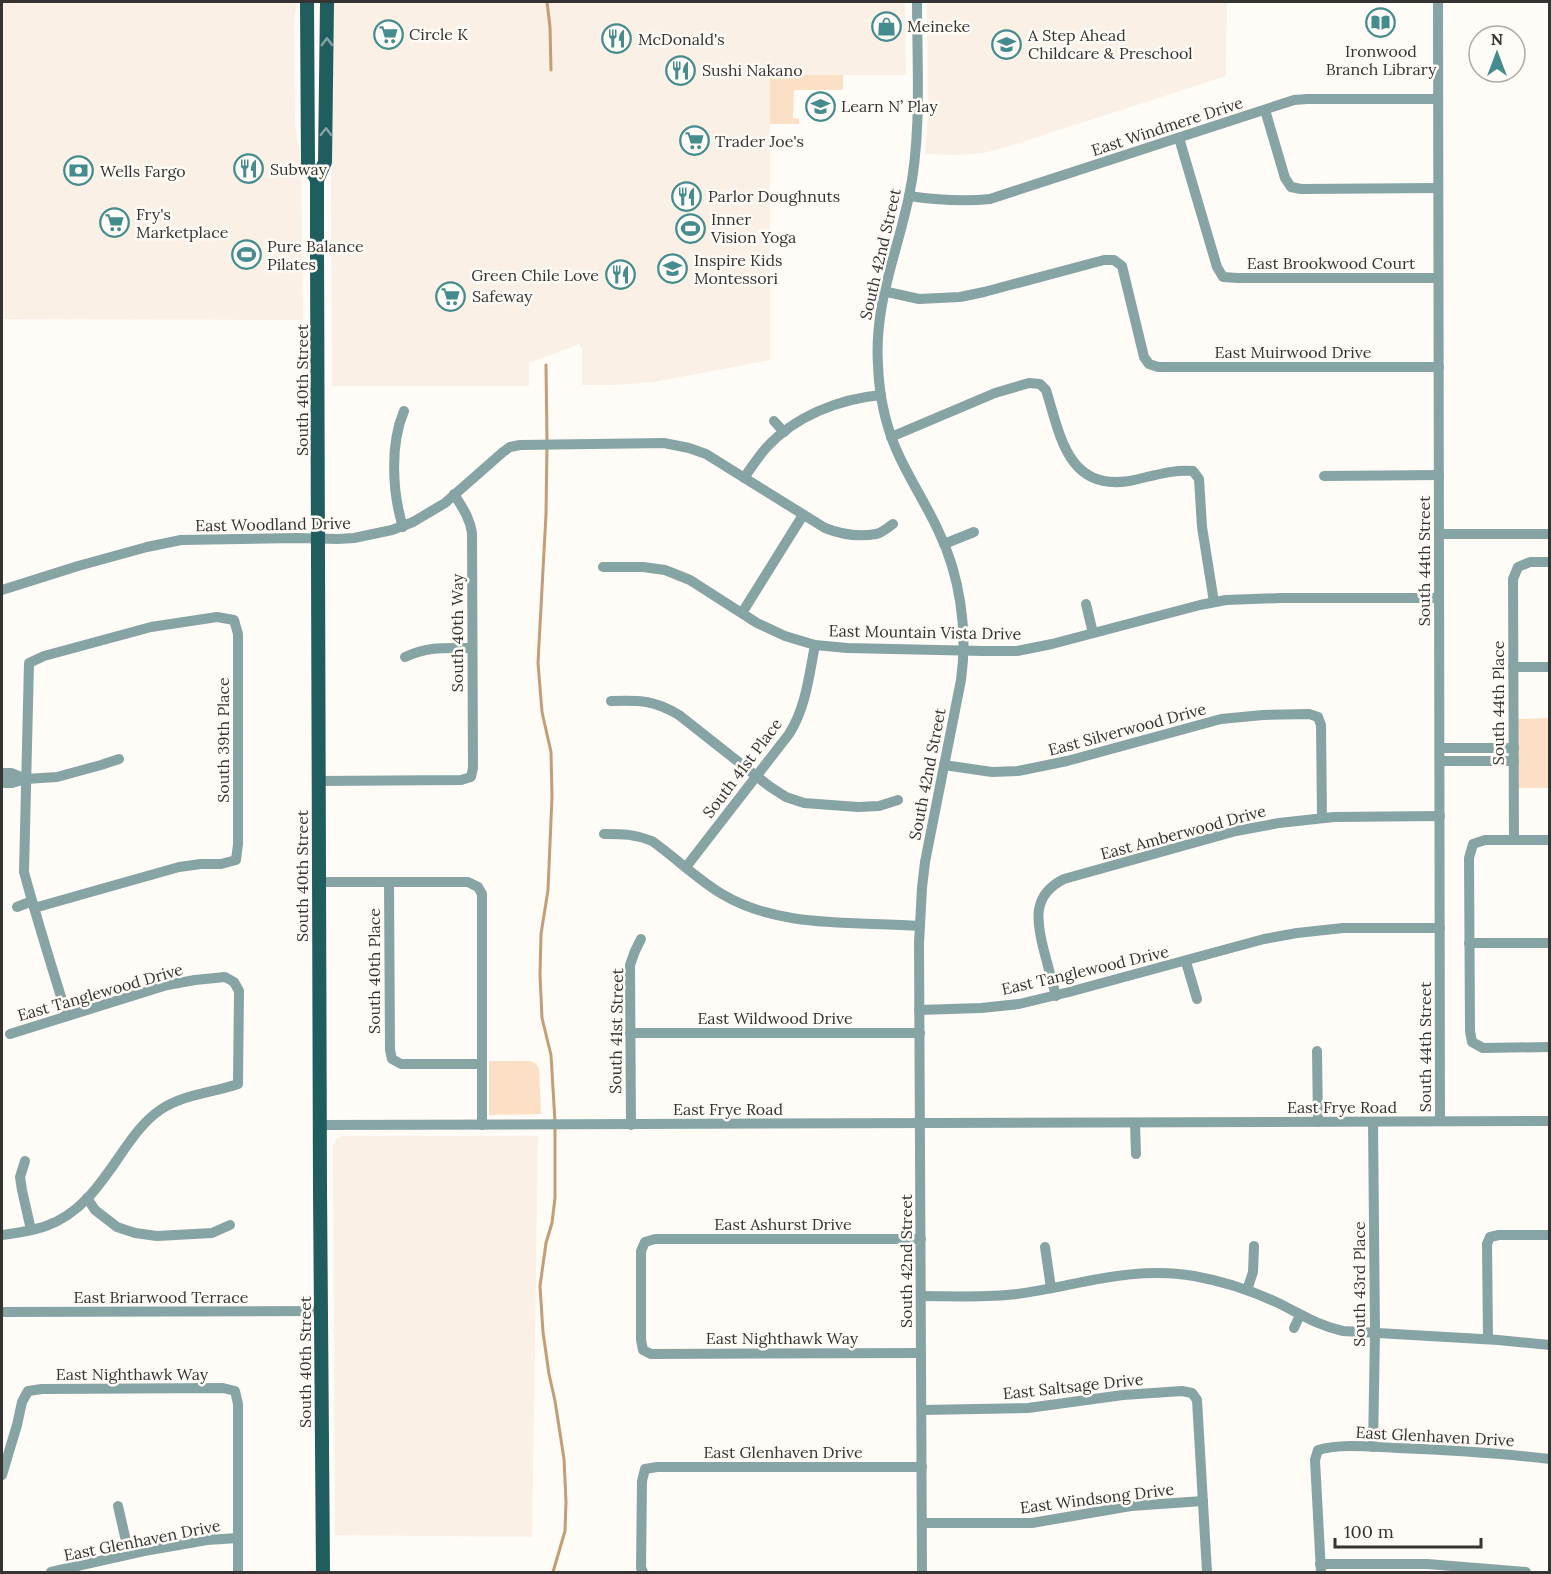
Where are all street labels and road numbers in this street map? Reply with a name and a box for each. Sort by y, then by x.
street label: East Windmere Drive [1089,92,1246,160]
street label: South 42nd Street [855,186,905,322]
street label: East Brookwood Court [1247,253,1416,273]
street label: South 40th Street [292,323,312,456]
street label: East Muirwood Drive [1215,342,1372,362]
street label: South 44th Street [1414,495,1434,626]
street label: East Woodland Drive [195,513,351,535]
street label: South 40th Way [447,573,467,692]
street label: East Mountain Vista Drive [828,620,1022,644]
street label: South 44th Place [1488,640,1508,765]
street label: South 39th Place [213,677,233,803]
street label: East Silverwood Drive [1046,698,1208,760]
street label: South 42nd Street [904,705,950,842]
street label: South 41st Place [698,714,786,822]
street label: East Amberwood Drive [1098,800,1268,864]
street label: South 40th Street [292,809,312,942]
street label: South 40th Place [364,908,384,1034]
street label: East Tanglewood Drive [999,941,1171,999]
street label: East Tanglewood Drive [15,959,185,1025]
street label: South 41st Street [605,967,627,1094]
street label: South 44th Street [1415,981,1435,1112]
street label: East Wildwood Drive [697,1008,853,1028]
street label: East Frye Road [1287,1097,1397,1117]
street label: East Frye Road [673,1099,783,1119]
street label: South 42nd Street [896,1193,916,1328]
street label: East Ashurst Drive [714,1214,852,1234]
street label: South 43rd Place [1349,1221,1369,1347]
street label: East Briarwood Terrace [74,1287,249,1307]
street label: South 40th Street [295,1295,315,1428]
street label: East Nighthawk Way [706,1328,859,1348]
street label: East Nighthawk Way [56,1364,209,1384]
street label: East Saltsage Drive [1002,1369,1145,1403]
street label: East Glenhaven Drive [1355,1422,1515,1450]
street label: East Glenhaven Drive [703,1442,863,1462]
street label: East Windsong Drive [1019,1479,1175,1517]
street label: East Glenhaven Drive [62,1515,222,1565]

